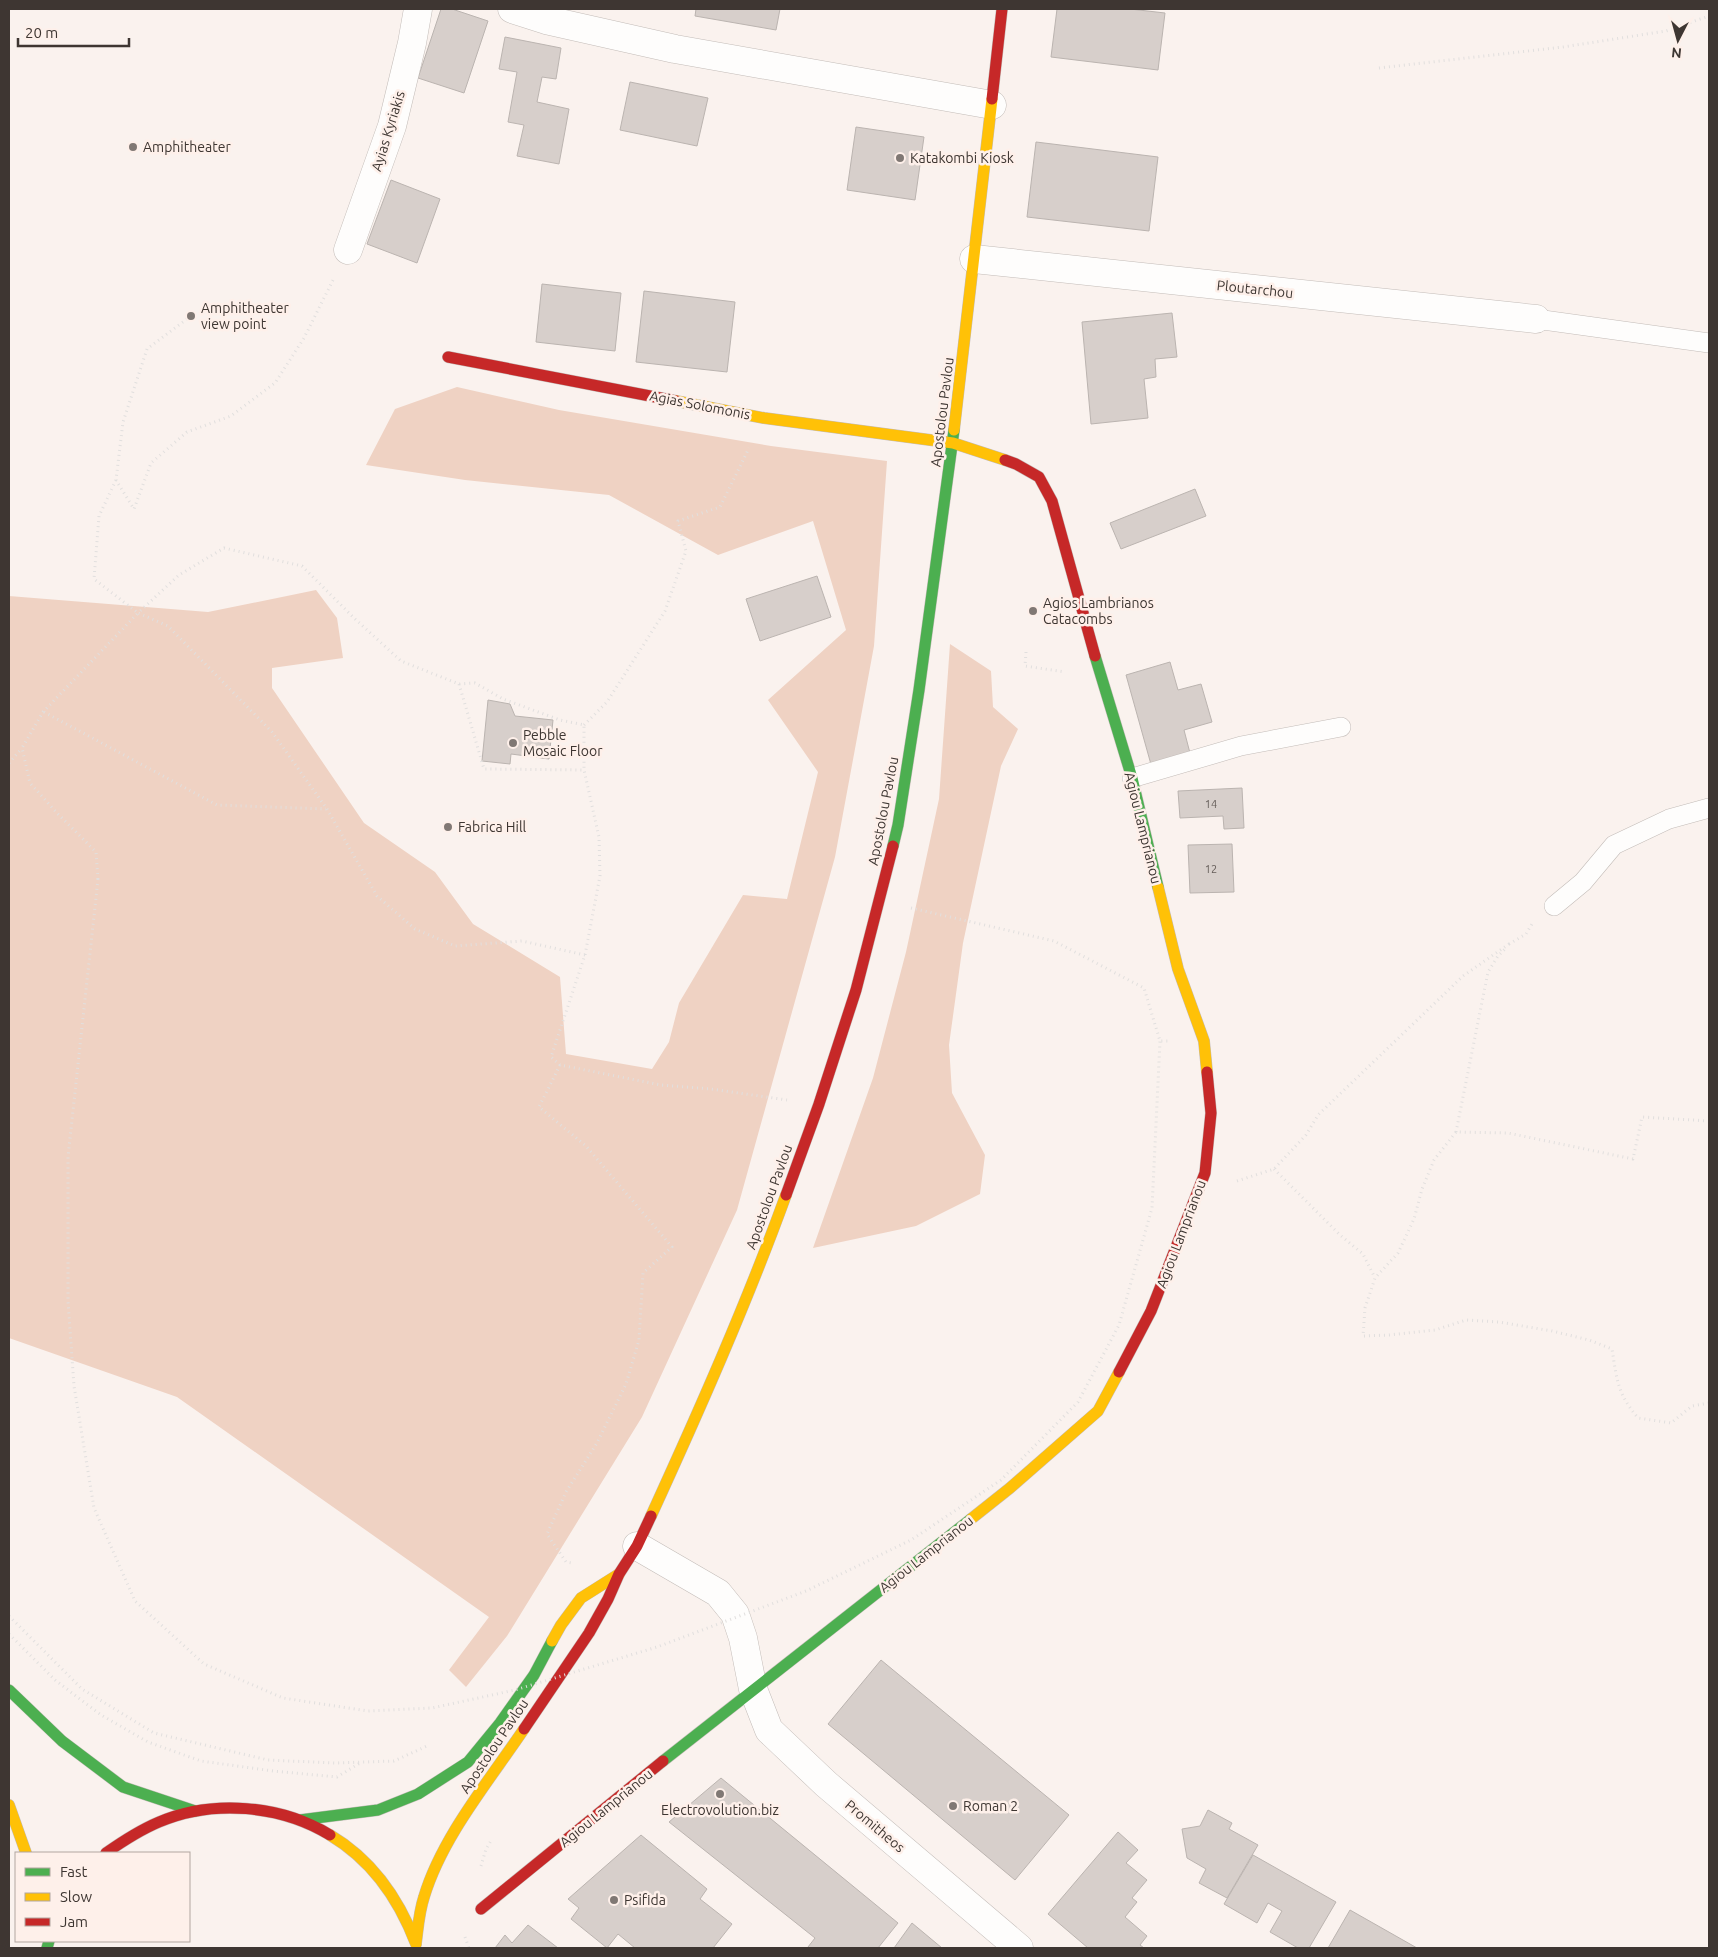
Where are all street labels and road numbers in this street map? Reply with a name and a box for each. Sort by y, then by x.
street label: Ayias Kyriakis [368,89,408,173]
street label: Ploutarchou [1216,277,1294,301]
street label: Apostolou Pavlou [927,356,957,468]
street label: Agias Solomonis [648,387,752,423]
street label: Apostolou Pavlou [865,755,901,867]
street label: Agiou Lamprianou [1121,770,1165,886]
street label: Apostolou Pavlou [743,1142,795,1252]
street label: Agiou Lamprianou [1153,1178,1209,1290]
street label: Agiou Lamprianou [876,1512,976,1596]
street label: Apostolou Pavlou [457,1696,531,1796]
street label: Agiou Lamprianou [556,1766,656,1850]
street label: Promitheos [842,1796,908,1856]

